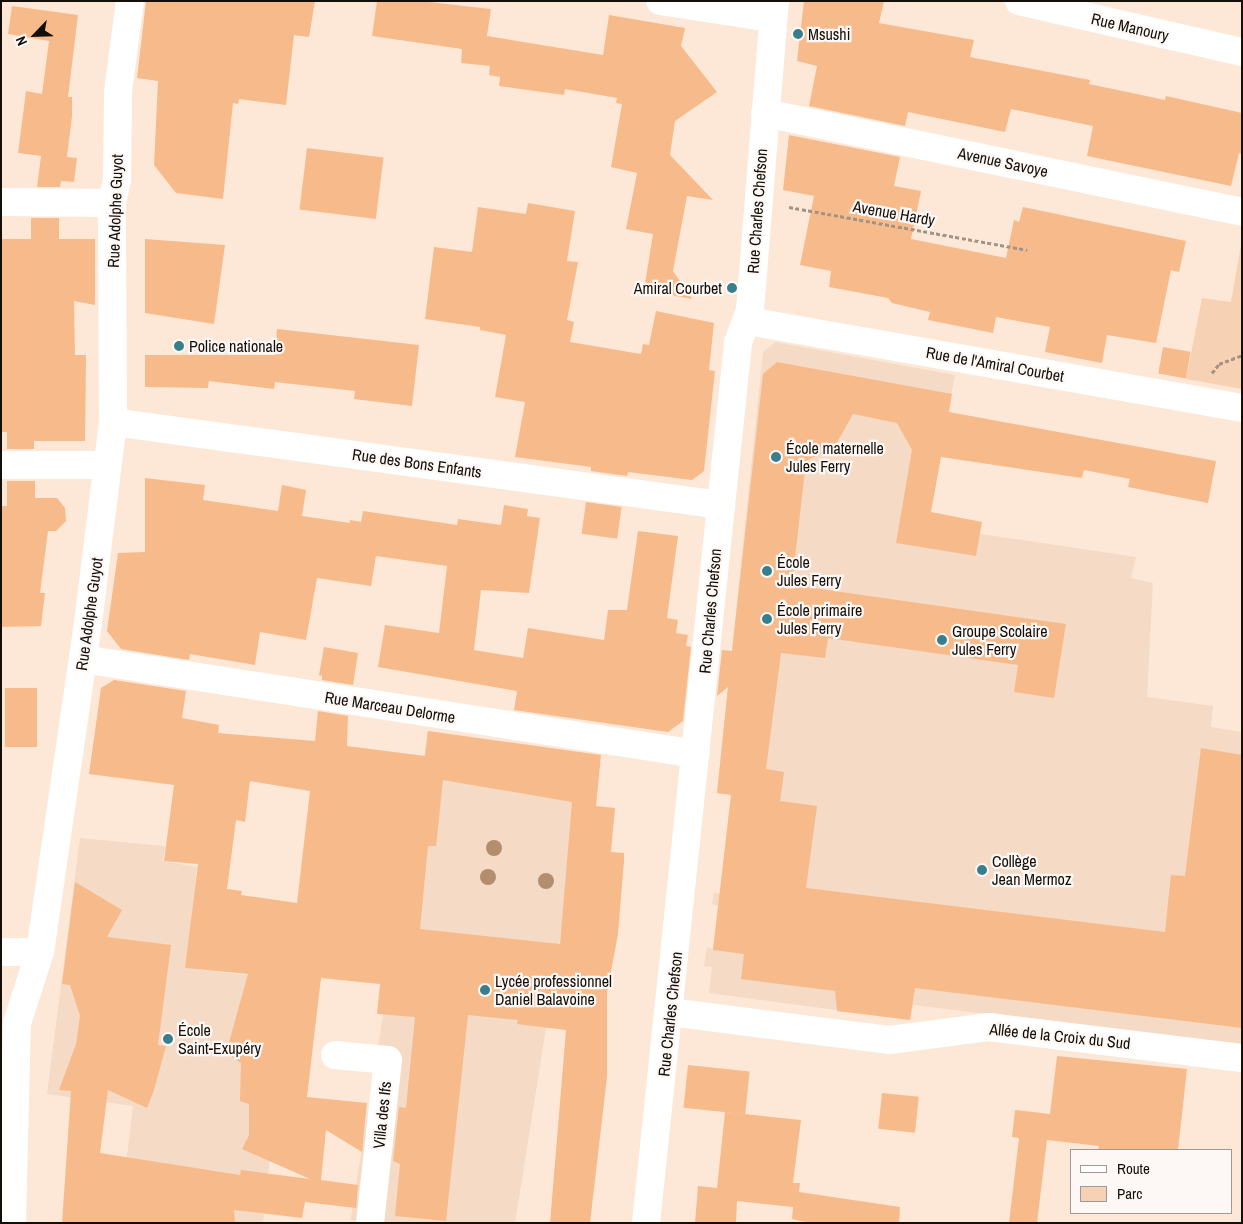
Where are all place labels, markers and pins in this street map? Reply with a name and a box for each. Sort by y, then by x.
place label: Msushi [808,24,850,44]
marker: Msushi [792,28,804,40]
place label: Amiral Courbet [634,278,722,298]
marker: Amiral Courbet [726,282,738,294]
place label: Police nationale [189,336,283,356]
marker: Police nationale [173,340,185,352]
place label: École maternelle Jules Ferry [786,438,884,476]
marker: École maternelle Jules Ferry [770,451,782,463]
place label: École Jules Ferry [777,552,841,590]
marker: École Jules Ferry [761,565,773,577]
place label: École primaire Jules Ferry [777,600,862,638]
marker: École primaire Jules Ferry [761,613,773,625]
place label: Groupe Scolaire Jules Ferry [952,621,1048,659]
marker: Groupe Scolaire Jules Ferry [936,634,948,646]
place label: Collège Jean Mermoz [992,851,1071,889]
marker: Collège Jean Mermoz [976,864,988,876]
place label: Lycée professionnel Daniel Balavoine [495,971,612,1009]
marker: Lycée professionnel Daniel Balavoine [479,984,491,996]
place label: École Saint-Exupéry [178,1020,261,1058]
marker: École Saint-Exupéry [162,1033,174,1045]

